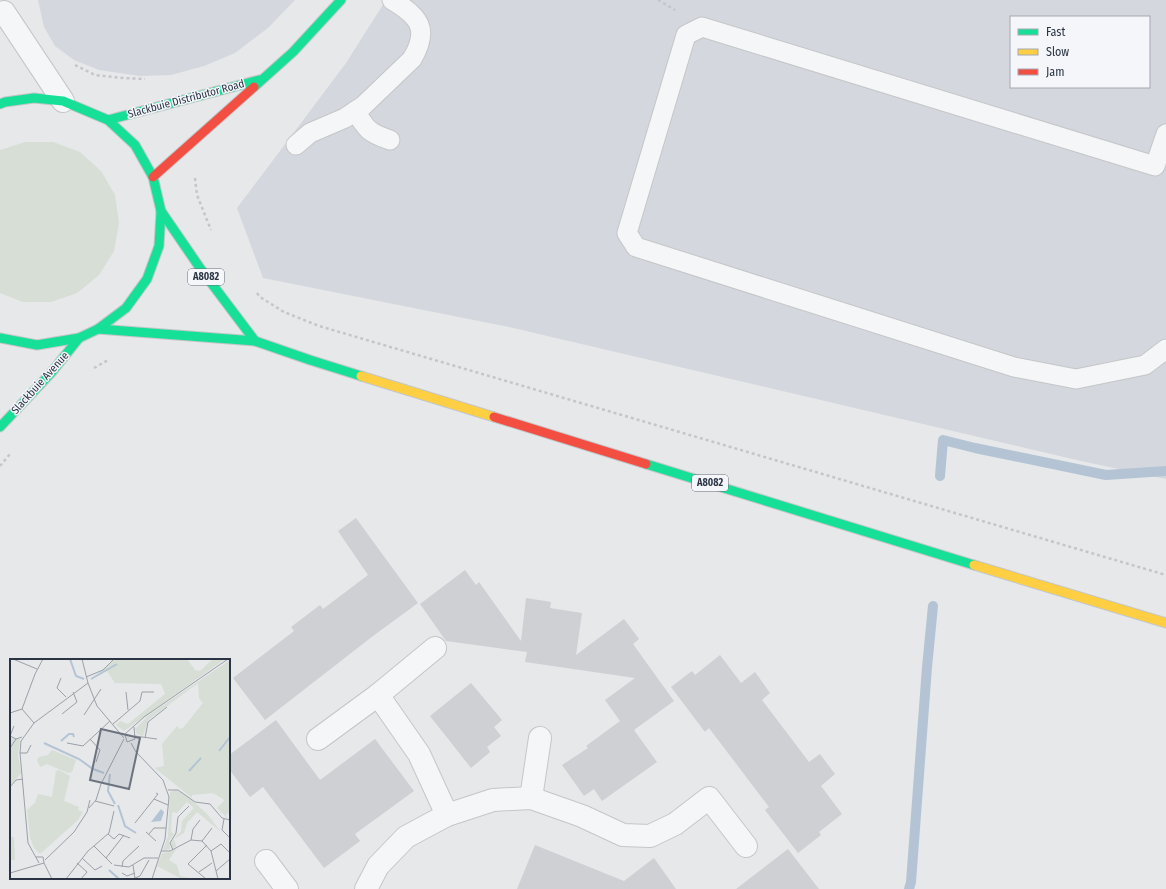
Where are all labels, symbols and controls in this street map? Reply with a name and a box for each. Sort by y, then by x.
legend [1010,16,1150,88]
text: Fast [1046,25,1065,39]
text: Slow [1046,45,1069,59]
text: Jam [1046,65,1064,79]
street label: Slackbuie Distributor Road [126,77,246,121]
road number: A8082 [188,269,224,285]
street label: Slackbuie Avenue [9,349,71,417]
road number: A8082 [692,475,728,491]
inset map [10,659,230,879]

